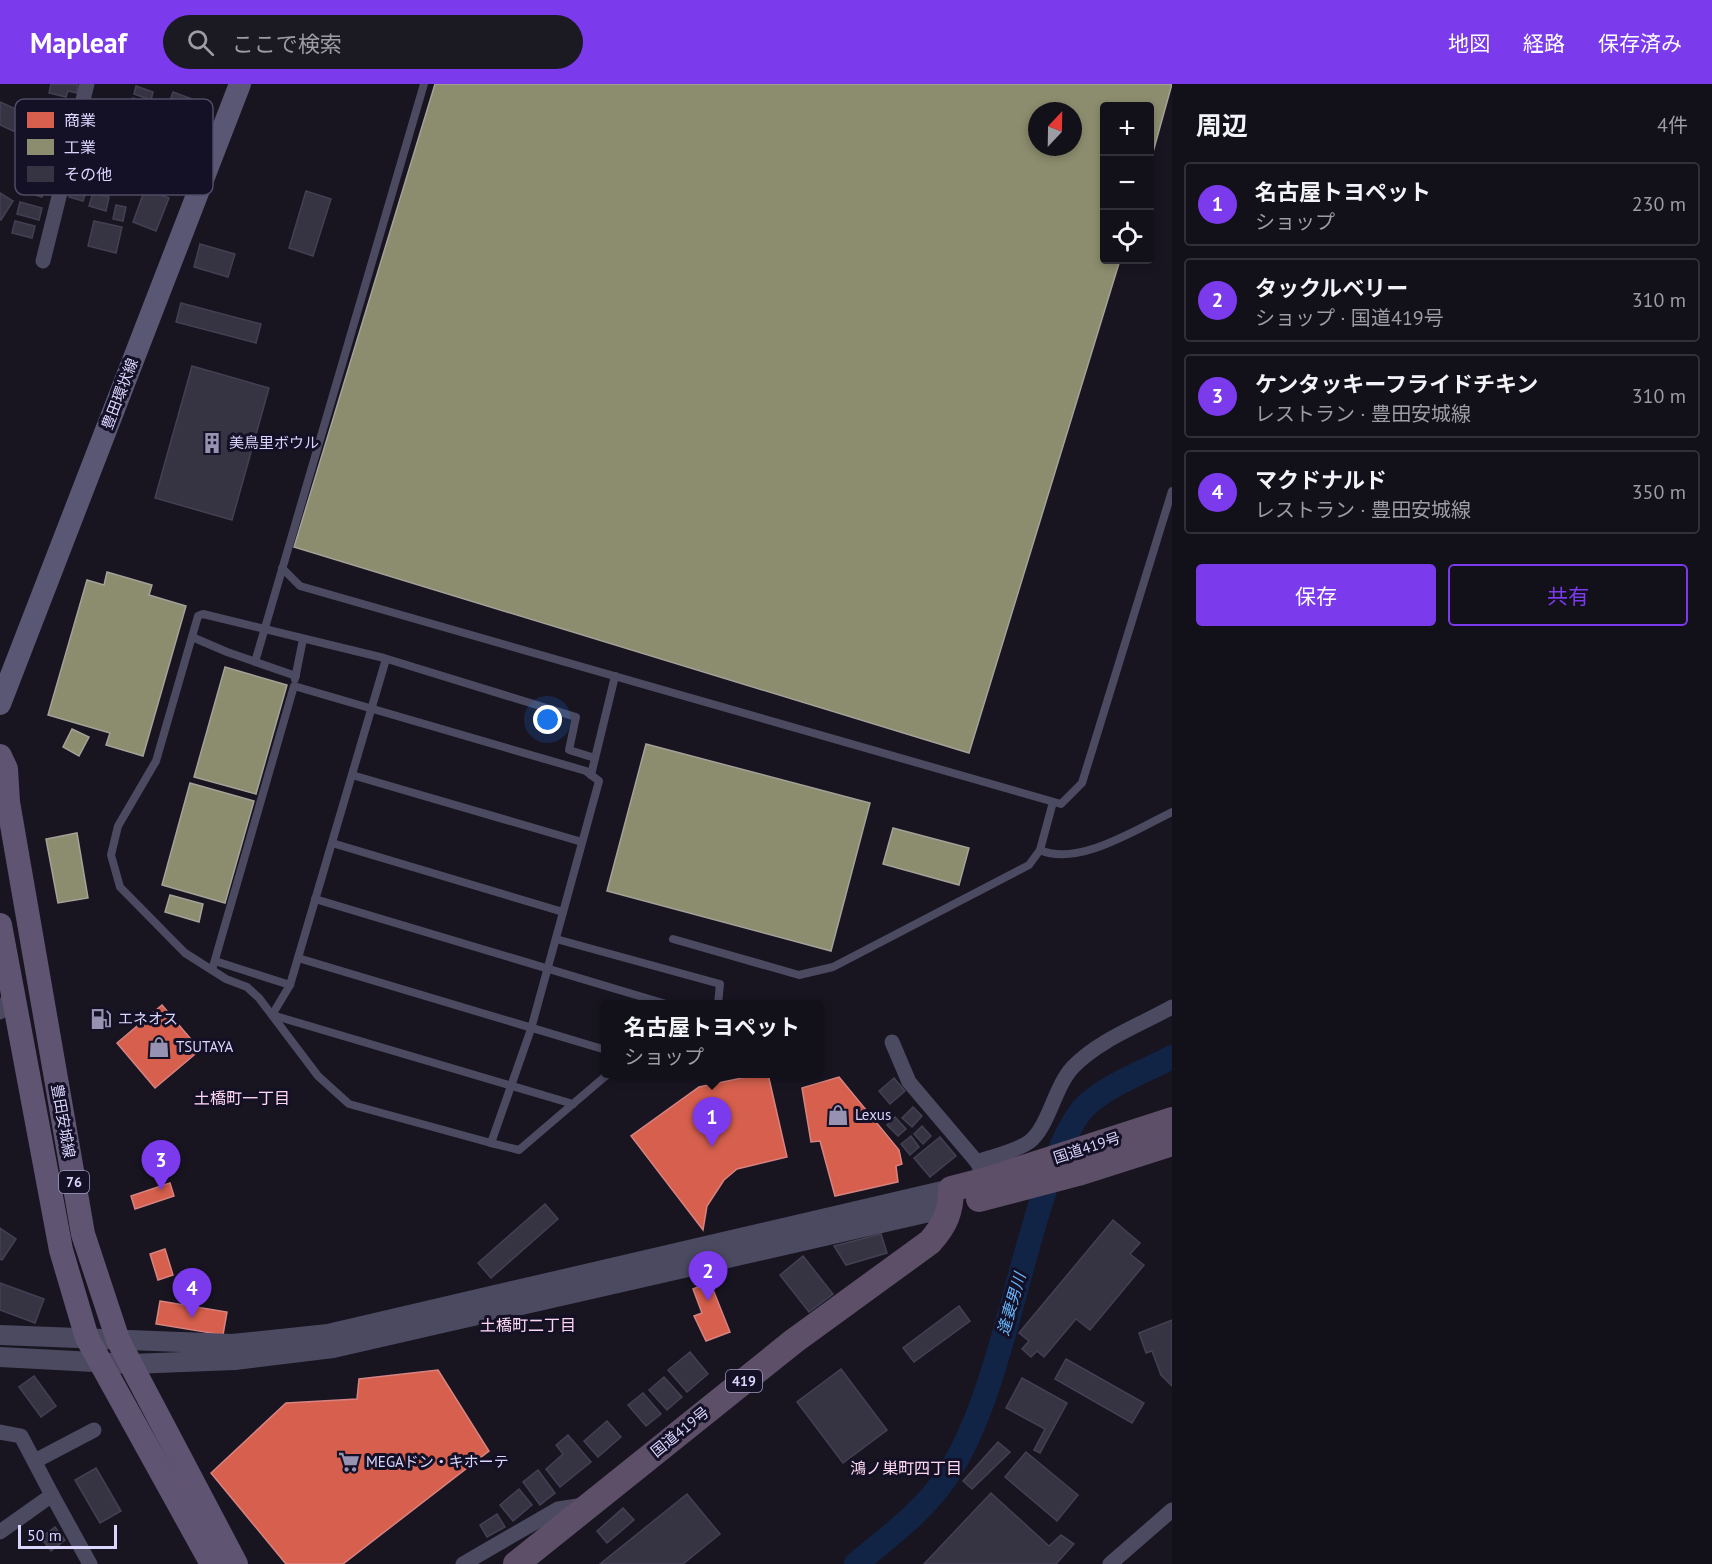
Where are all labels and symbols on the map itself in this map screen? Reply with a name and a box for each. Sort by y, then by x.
legend [15,99,213,195]
north arrow [1028,102,1082,156]
text: 商業 [64,110,96,130]
text: 工業 [64,137,96,157]
text: その他 [64,164,112,184]
street label: 豊田環状線 [97,355,142,432]
building icon: 美鳥里ボウル [200,431,224,455]
place label: 美鳥里ボウル [229,433,319,452]
your location [533,705,562,734]
fuel station icon: エネオス [89,1007,113,1031]
place label: エネオス [118,1009,178,1028]
shop icon: TSUTAYA [147,1035,171,1059]
place label: TSUTAYA [176,1037,233,1056]
street label: 豊田安城線 [48,1082,79,1160]
district label: 土橋町一丁目 [194,1088,290,1108]
pin: 1 [692,1098,732,1147]
shop icon: Lexus [826,1103,850,1127]
place label: Lexus [855,1105,891,1124]
street label: 国道419号 [1051,1128,1123,1167]
pin: 3 [142,1140,180,1190]
road number: 76 [59,1171,89,1193]
pin: 2 [688,1252,728,1301]
pin: 4 [172,1268,212,1318]
water label: 逢妻男川 [993,1269,1030,1338]
district label: 土橋町二丁目 [480,1315,576,1335]
road number: 419 [726,1370,762,1392]
street label: 国道419号 [647,1402,713,1461]
supermarket icon: MEGAドン・キホーテ [337,1450,361,1474]
place label: MEGAドン・キホーテ [366,1452,509,1471]
district label: 鴻ノ巣町四丁目 [850,1458,962,1478]
scale bar [18,1522,117,1550]

